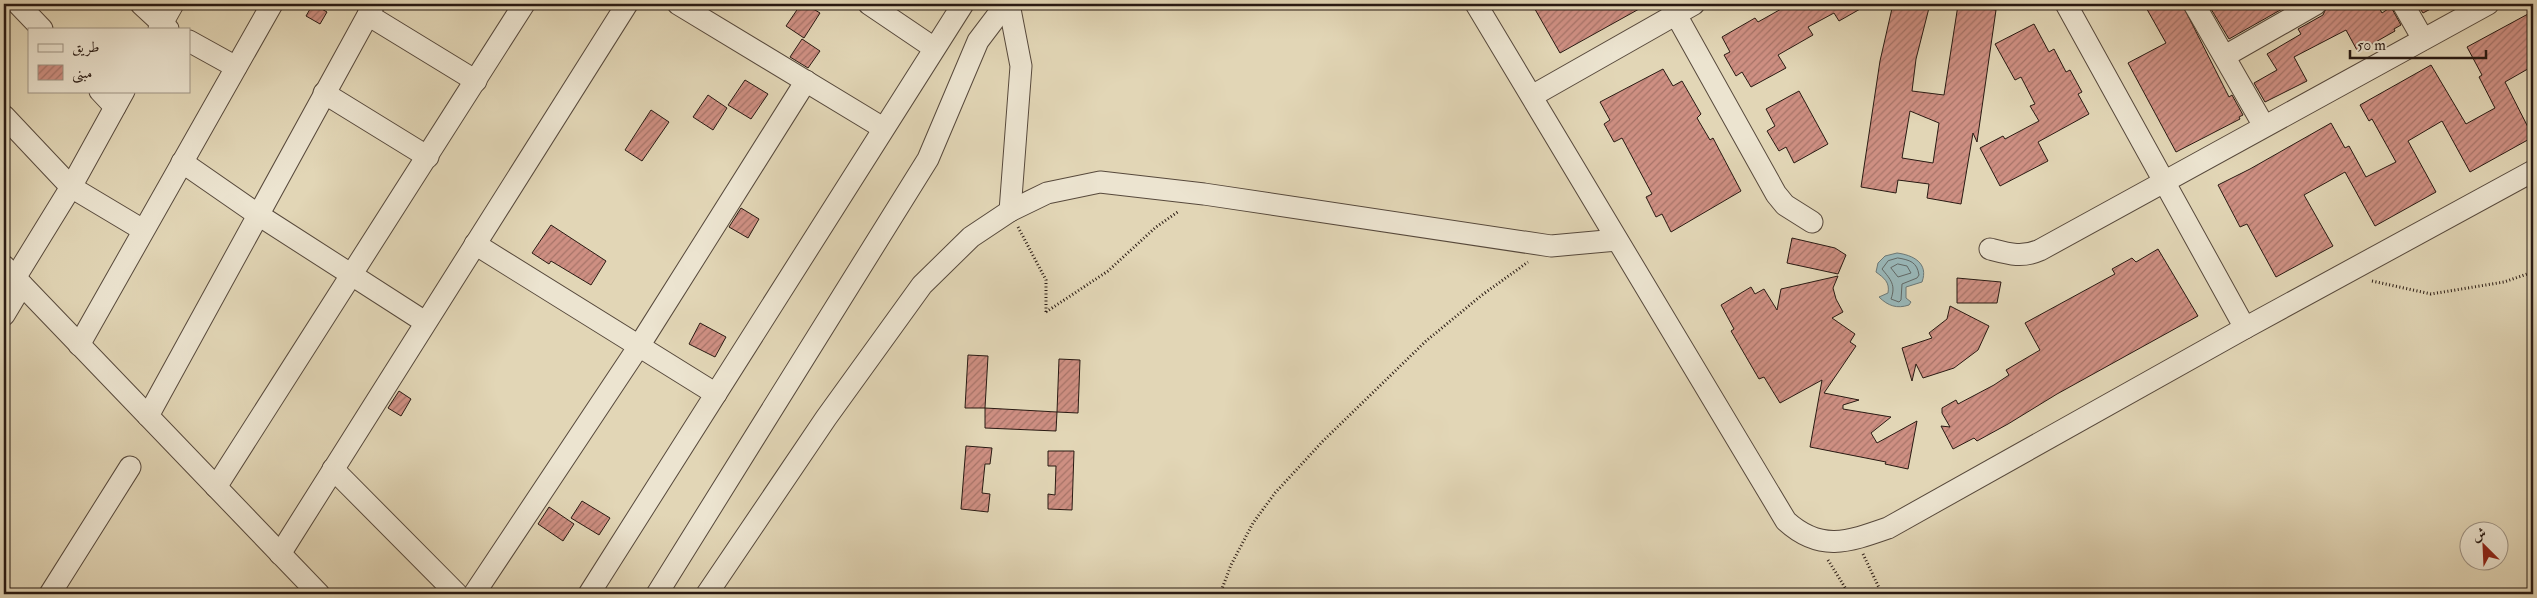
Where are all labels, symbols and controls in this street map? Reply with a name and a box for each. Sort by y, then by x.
legend [28,28,190,92]
scale bar [2350,28,2486,60]
text: 50 m [2357,36,2386,55]
text: طريق [72,38,99,57]
text: مبنى [72,64,92,84]
north arrow [2460,520,2510,570]
text: ش [2469,524,2489,545]

